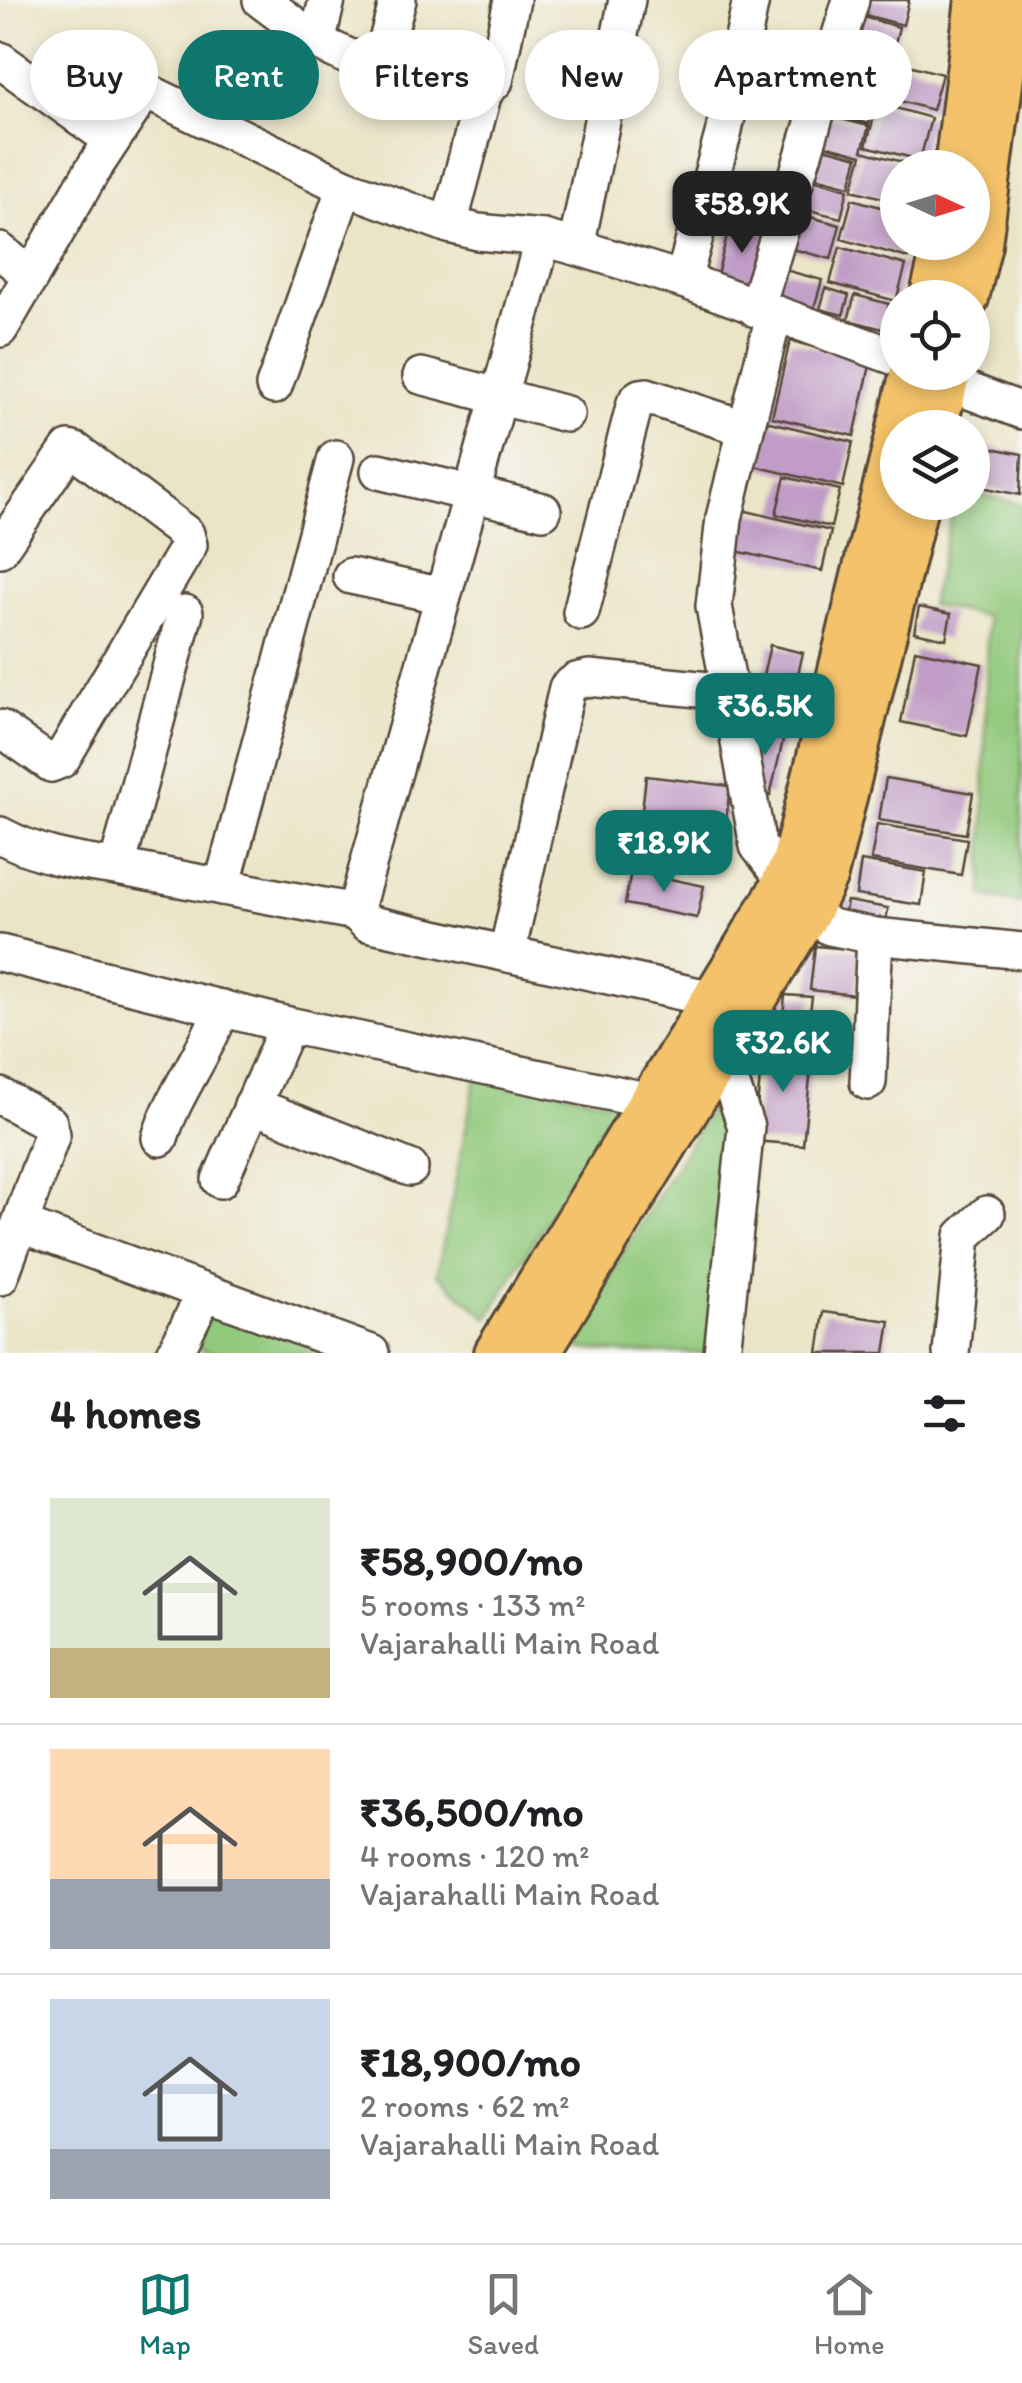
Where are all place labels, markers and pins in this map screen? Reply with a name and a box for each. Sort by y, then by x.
pin: ₹58.9K [661,171,823,256]
pin: ₹36.5K [684,673,846,758]
pin: ₹18.9K [583,810,745,895]
pin: ₹32.6K [702,1010,864,1095]

